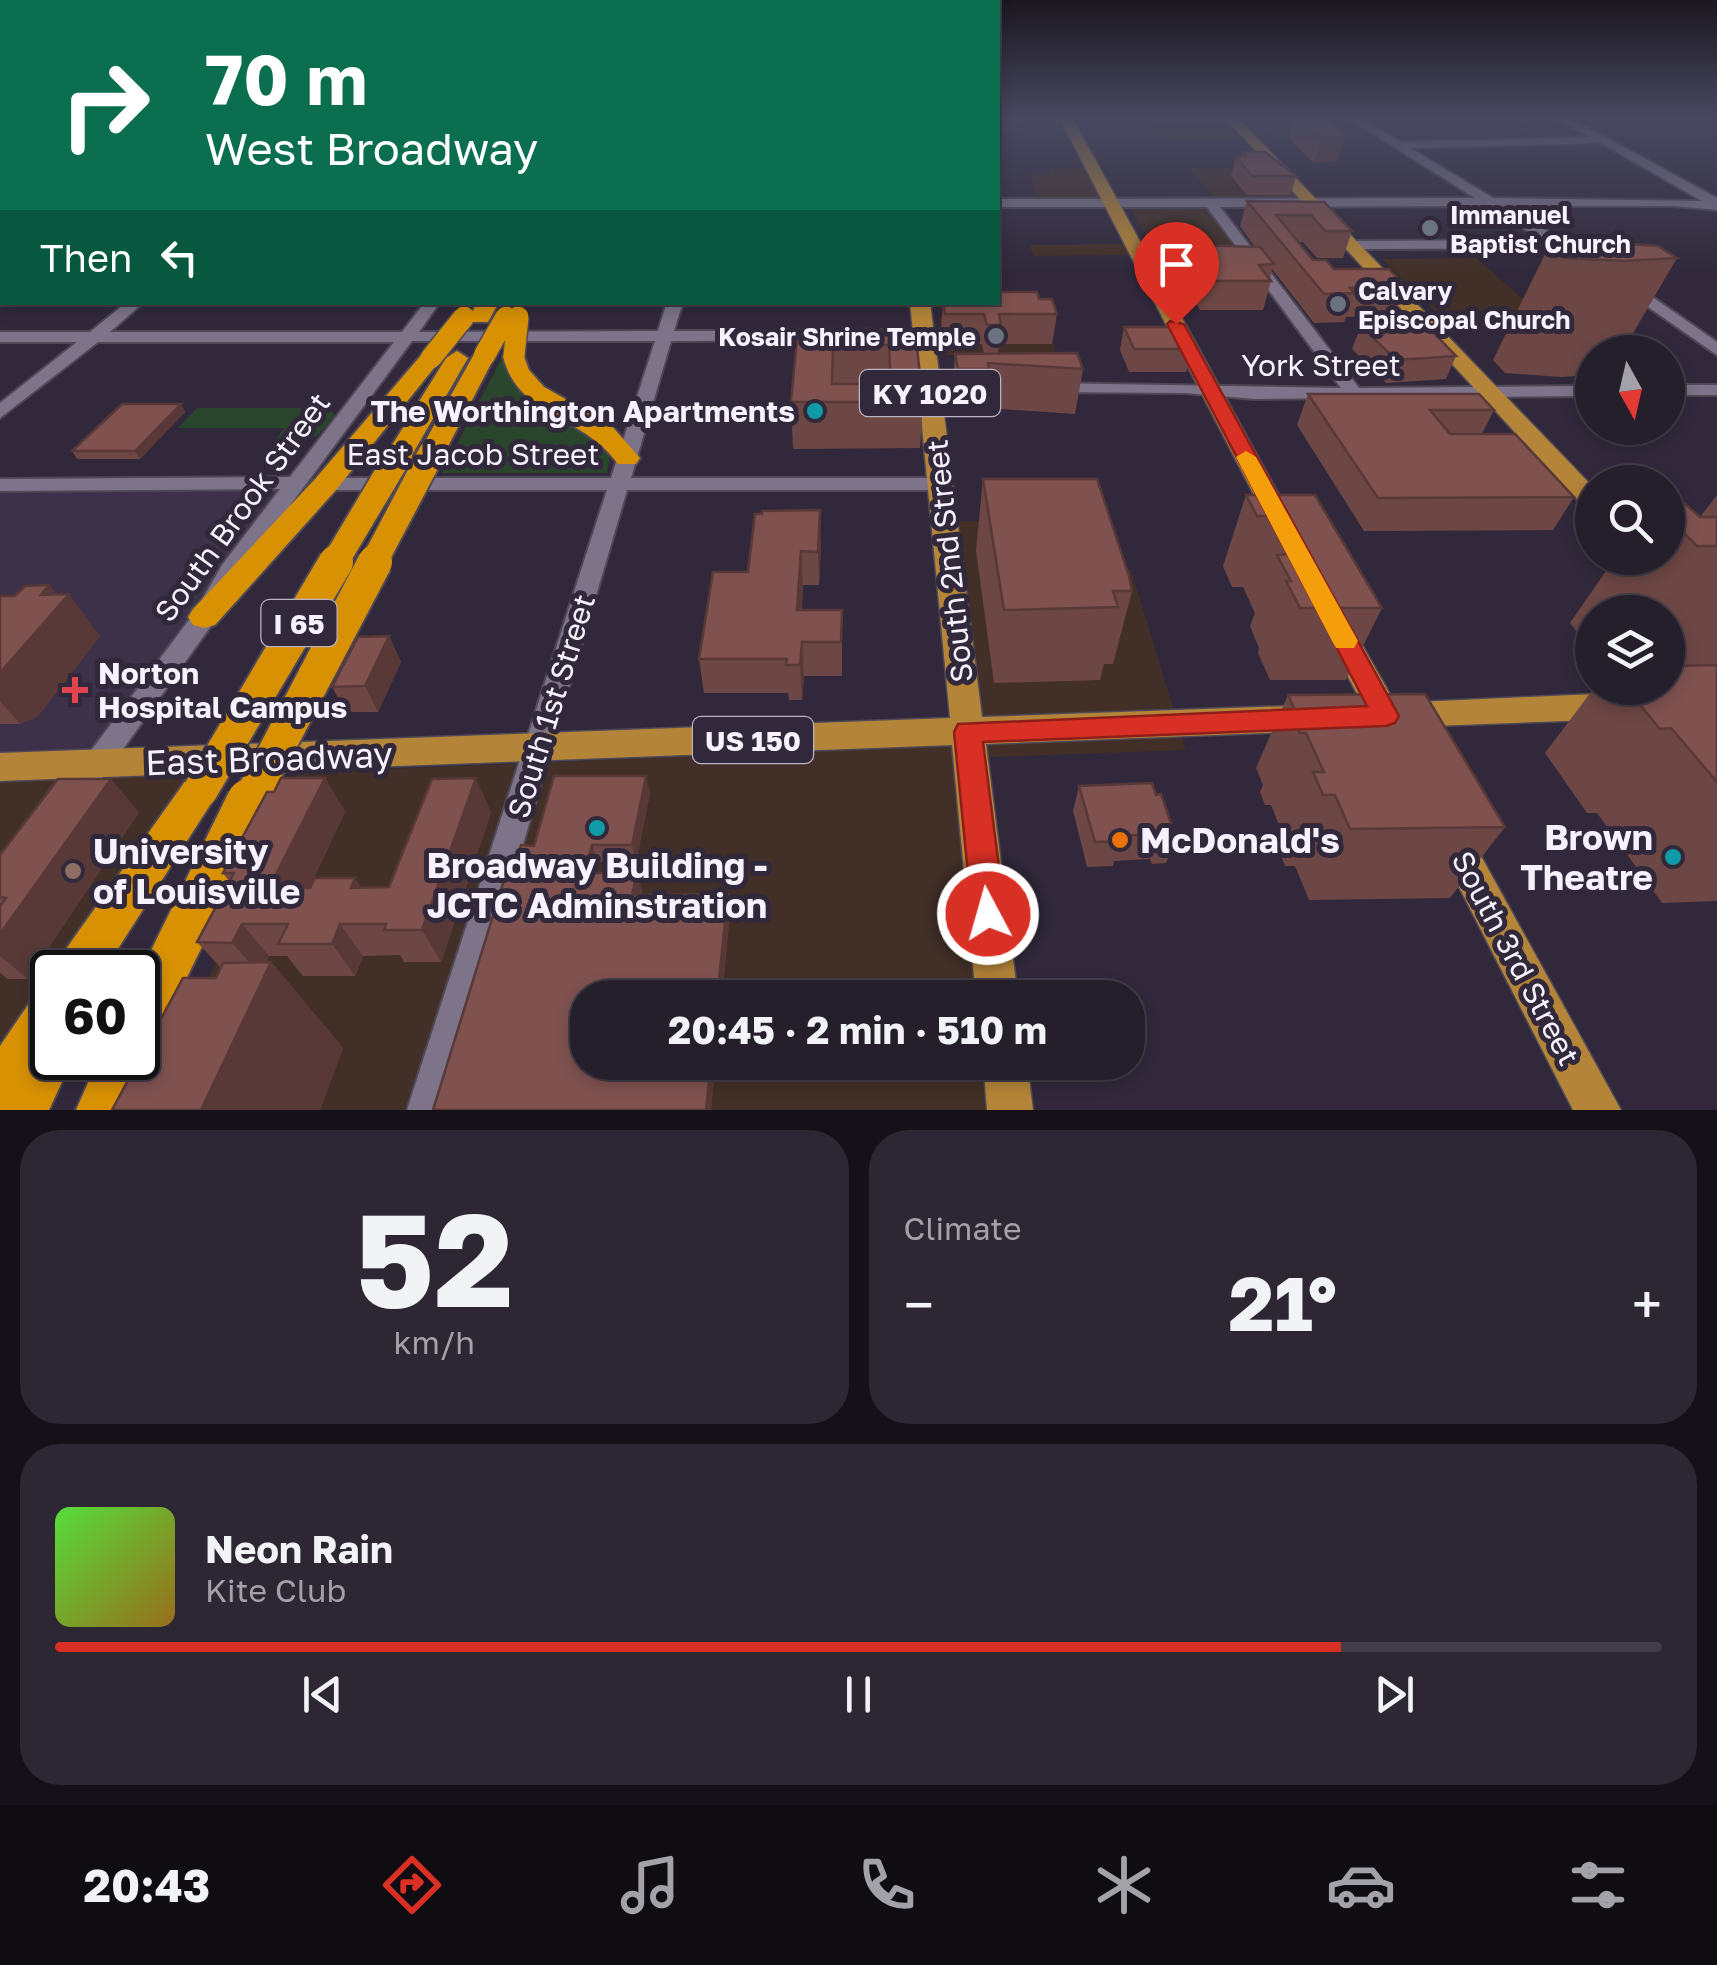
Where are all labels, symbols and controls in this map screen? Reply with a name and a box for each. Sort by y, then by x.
text: 70 m [205,36,367,120]
icon: right [40,40,170,170]
text: West Broadway [205,121,538,175]
place label: Immanuel Baptist Church [1450,199,1631,259]
marker: Immanuel Baptist Church [1419,217,1441,239]
pin [1134,222,1219,325]
icon: left [152,230,207,285]
text: Then [40,235,132,280]
icon: arrive [1149,237,1204,292]
place label: Calvary Episcopal Church [1358,275,1570,335]
marker: Calvary Episcopal Church [1327,293,1349,315]
place label: Kosair Shrine Temple [718,321,976,352]
marker: Kosair Shrine Temple [985,325,1007,347]
north arrow [1575,335,1685,445]
map controls [1575,335,1685,705]
street label: York Street [1241,347,1401,383]
road number: KY 1020 [860,370,1000,416]
street label: South Brook Street [147,386,337,628]
place label: The Worthington Apartments [370,393,795,429]
marker: The Worthington Apartments [804,400,826,422]
street label: East Jacob Street [346,436,600,472]
street label: South 2nd Street [918,438,980,684]
button: search [1575,465,1685,575]
street label: South 1st Street [500,590,602,822]
button: layers [1575,595,1685,705]
road number: I 65 [262,600,336,646]
place label: Norton Hospital Campus [98,655,347,725]
marker: Norton Hospital Campus [62,677,88,703]
road number: US 150 [693,717,813,763]
street label: East Broadway [145,733,393,783]
place label: Brown Theatre [1520,816,1653,898]
marker: Broadway Building - JCTC Adminstration [586,817,608,839]
place label: McDonald's [1140,819,1340,861]
marker: McDonald's [1109,829,1131,851]
place label: University of Louisville [93,830,301,912]
place label: Broadway Building - JCTC Adminstration [427,844,767,926]
street label: South 3rd Street [1444,845,1588,1071]
marker: Brown Theatre [1662,846,1684,868]
marker: University of Louisville [62,860,84,882]
position arrow [936,862,1040,966]
speed limit sign: 60 [30,950,160,1080]
text: 20:45 · 2 min · 510 m [668,1007,1047,1052]
text: 52 [355,1180,514,1336]
text: Climate [904,1209,1022,1247]
text: 21° [1228,1257,1337,1348]
text: − [904,1271,934,1337]
text: + [1632,1271,1662,1337]
text: km/h [394,1323,475,1361]
text: Neon Rain [205,1526,393,1571]
text: Kite Club [205,1571,346,1609]
icon: previous [295,1667,350,1722]
icon: pause [831,1667,886,1722]
icon: next [1367,1667,1422,1722]
icon: directions [377,1850,447,1920]
icon: music [615,1850,685,1920]
icon: phone [852,1850,922,1920]
icon: climate [1089,1850,1159,1920]
icon: car [1326,1850,1396,1920]
icon: filters [1563,1850,1633,1920]
text: 20:43 [84,1858,210,1912]

